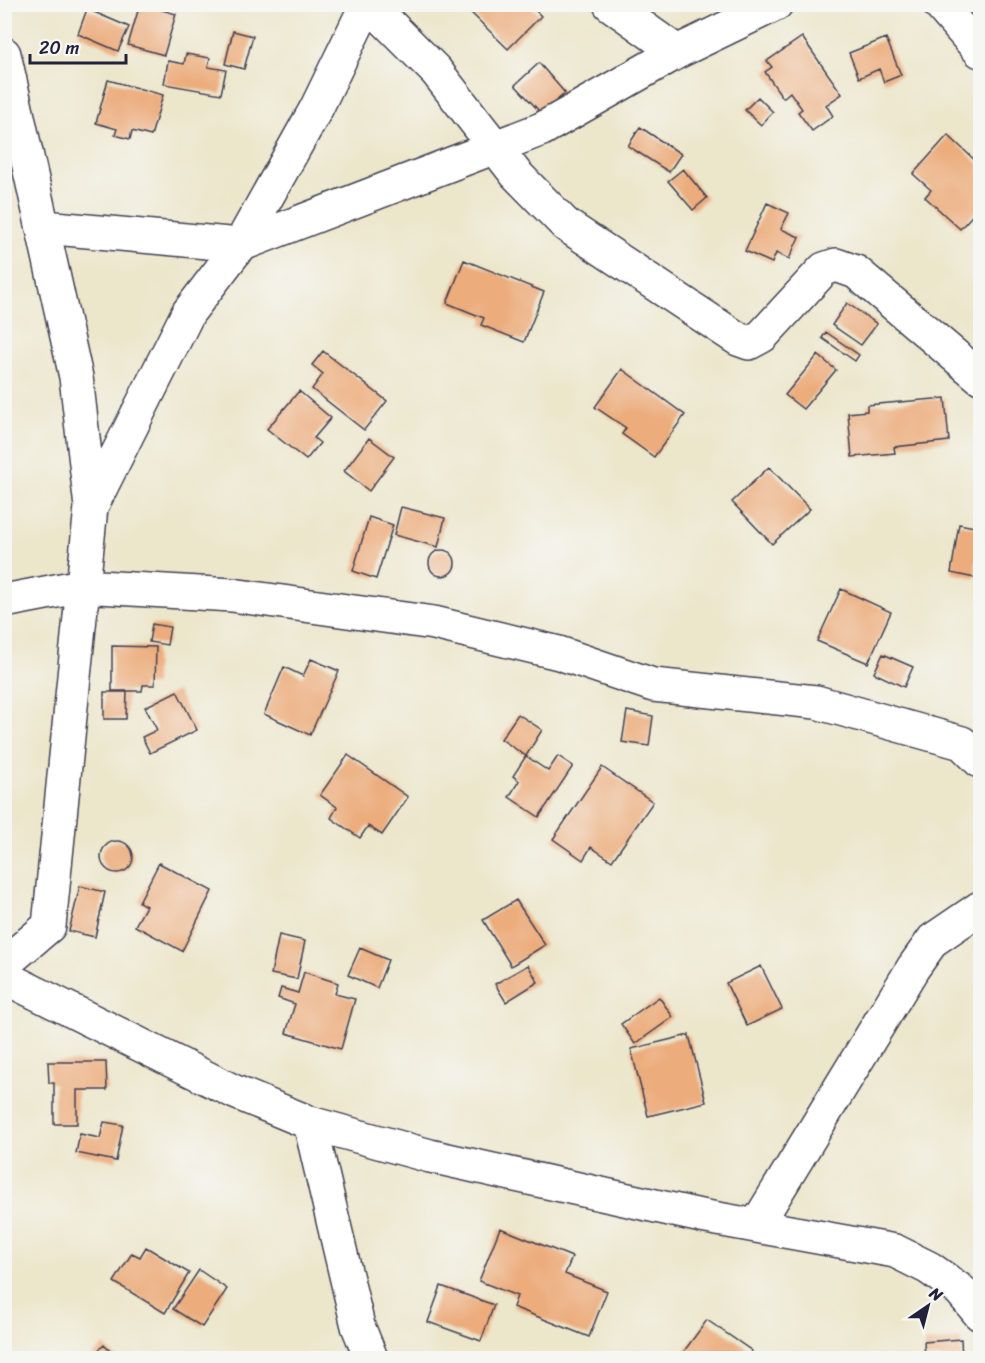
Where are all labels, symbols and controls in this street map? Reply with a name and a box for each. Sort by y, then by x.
scale bar [30,27,126,65]
text: 20 m [39,32,79,64]
north arrow [898,1276,958,1336]
text: N [923,1278,950,1310]

